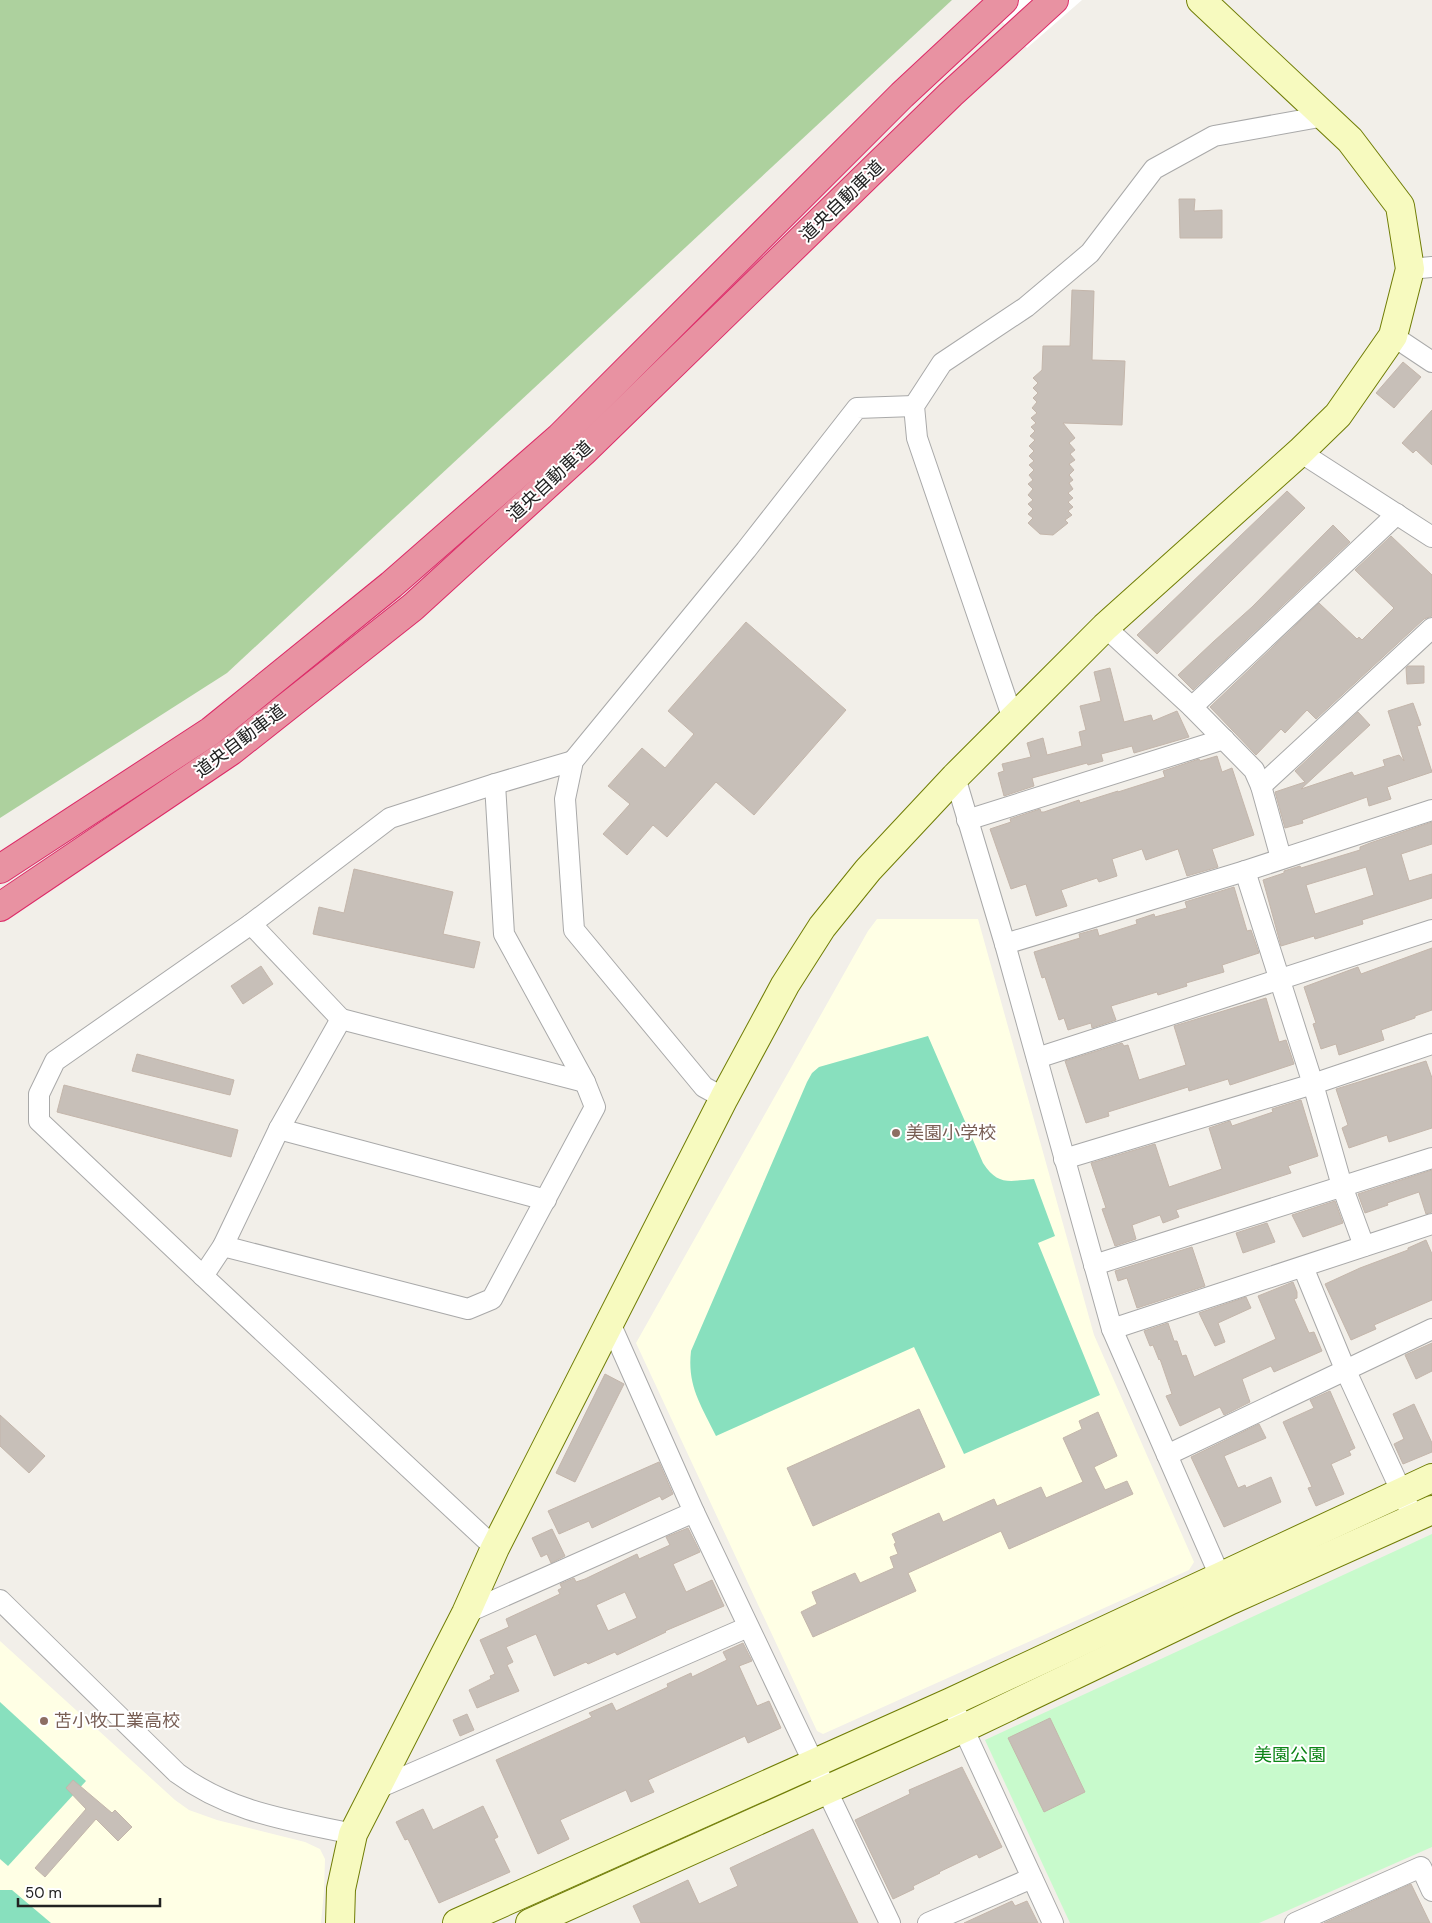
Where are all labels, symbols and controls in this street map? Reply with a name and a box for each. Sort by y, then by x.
street label: 道央自動車道 [795,155,889,247]
street label: 道央自動車道 [502,435,598,527]
street label: 道央自動車道 [190,699,290,783]
place label: 美園小学校 [906,1121,996,1145]
marker: 美園小学校 [890,1127,902,1139]
place label: 苫小牧工業高校 [54,1709,180,1733]
marker: 苫小牧工業高校 [38,1715,50,1727]
park label: 美園公園 [1254,1743,1326,1767]
scale bar [18,1876,160,1908]
text: 50 m [25,1883,62,1903]

